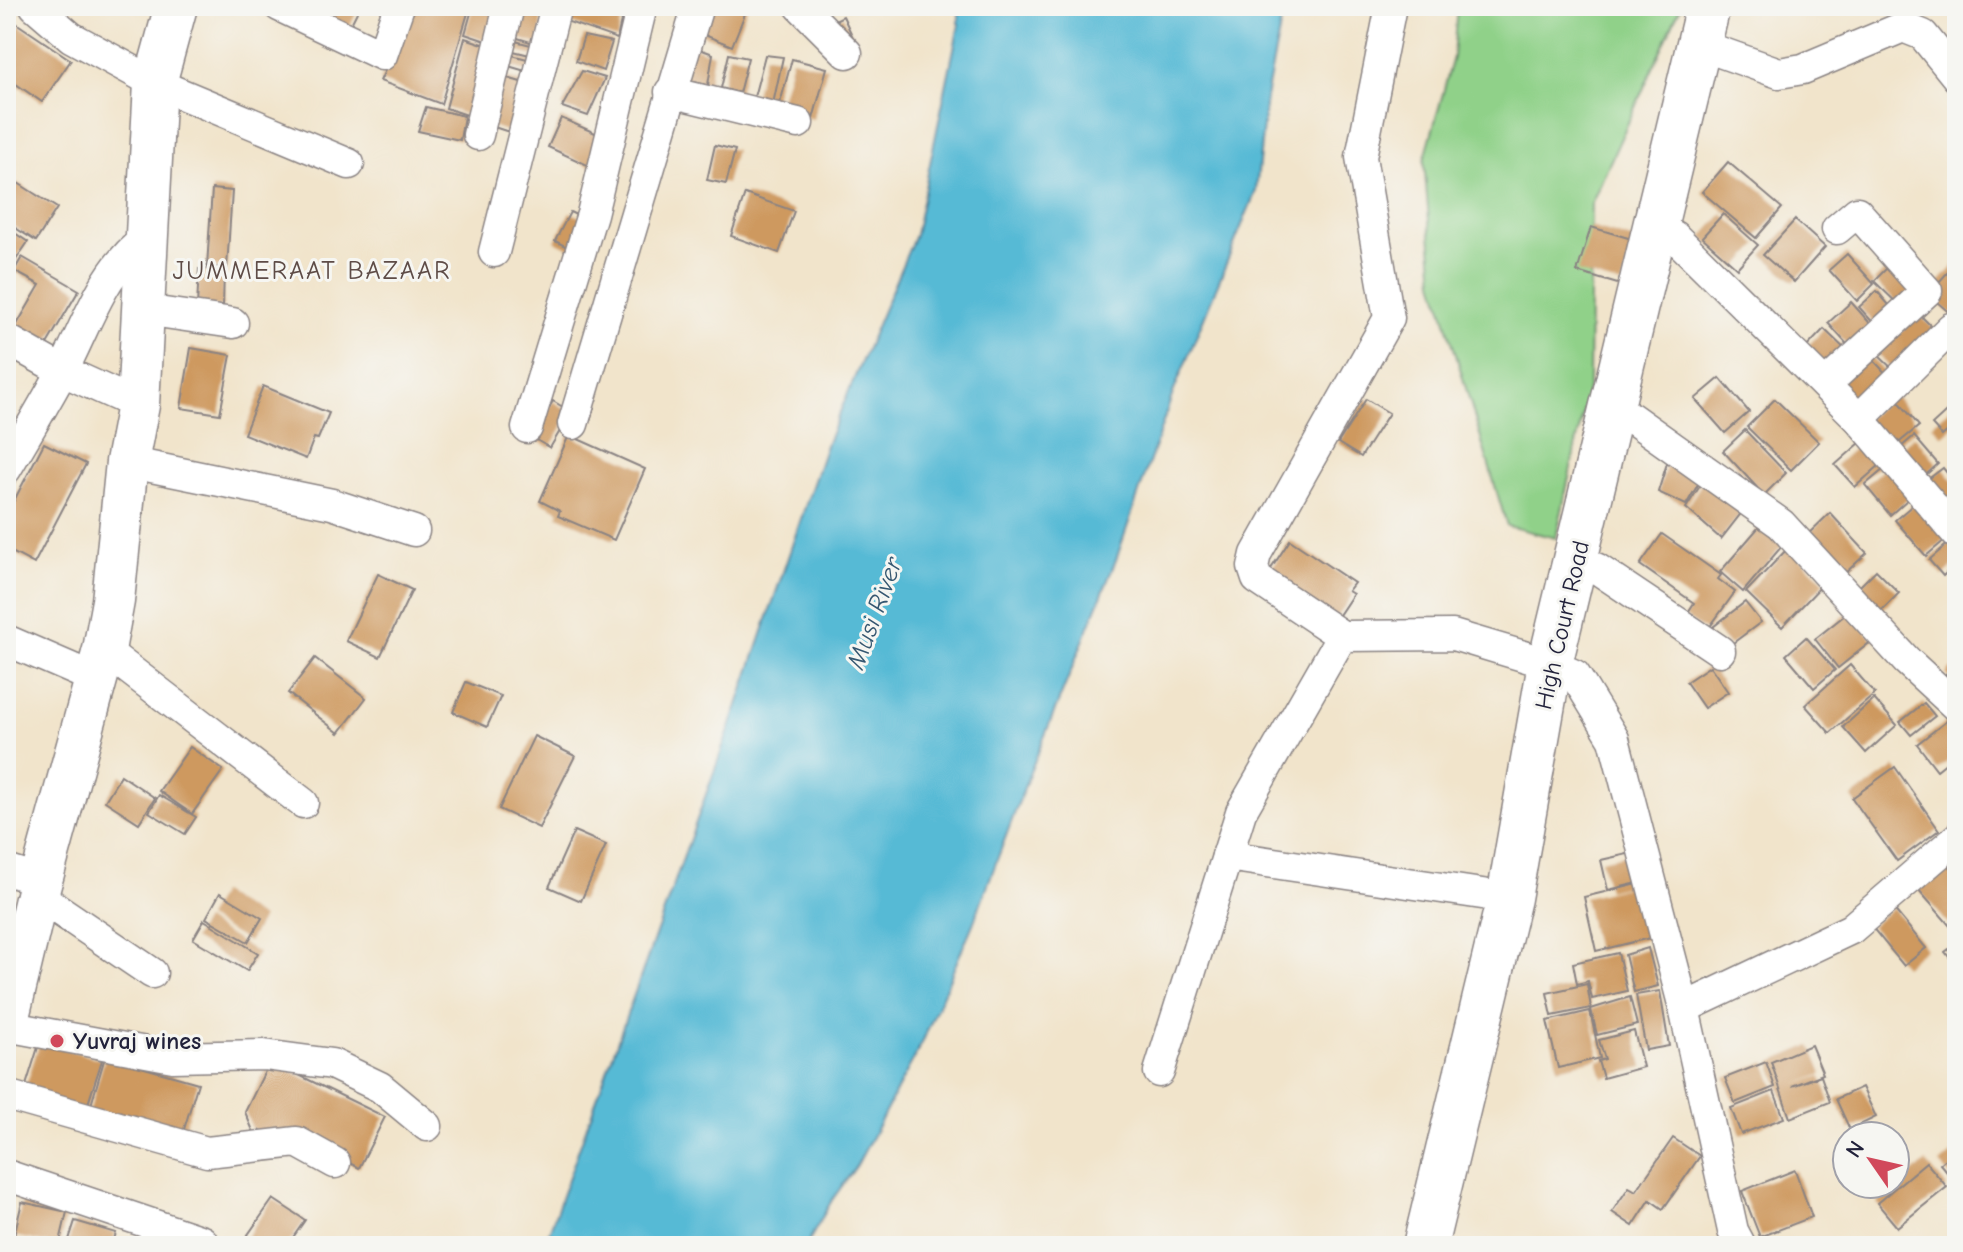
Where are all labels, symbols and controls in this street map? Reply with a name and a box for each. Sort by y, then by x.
district label: JUMMERAAT BAZAAR [172,256,452,286]
street label: High Court Road [1529,538,1595,712]
water label: Musi River [841,552,910,674]
place label: Yuvraj wines [73,1027,201,1055]
marker: Yuvraj wines [48,1032,66,1050]
north arrow [1831,1120,1911,1200]
text: N [1840,1136,1870,1163]

